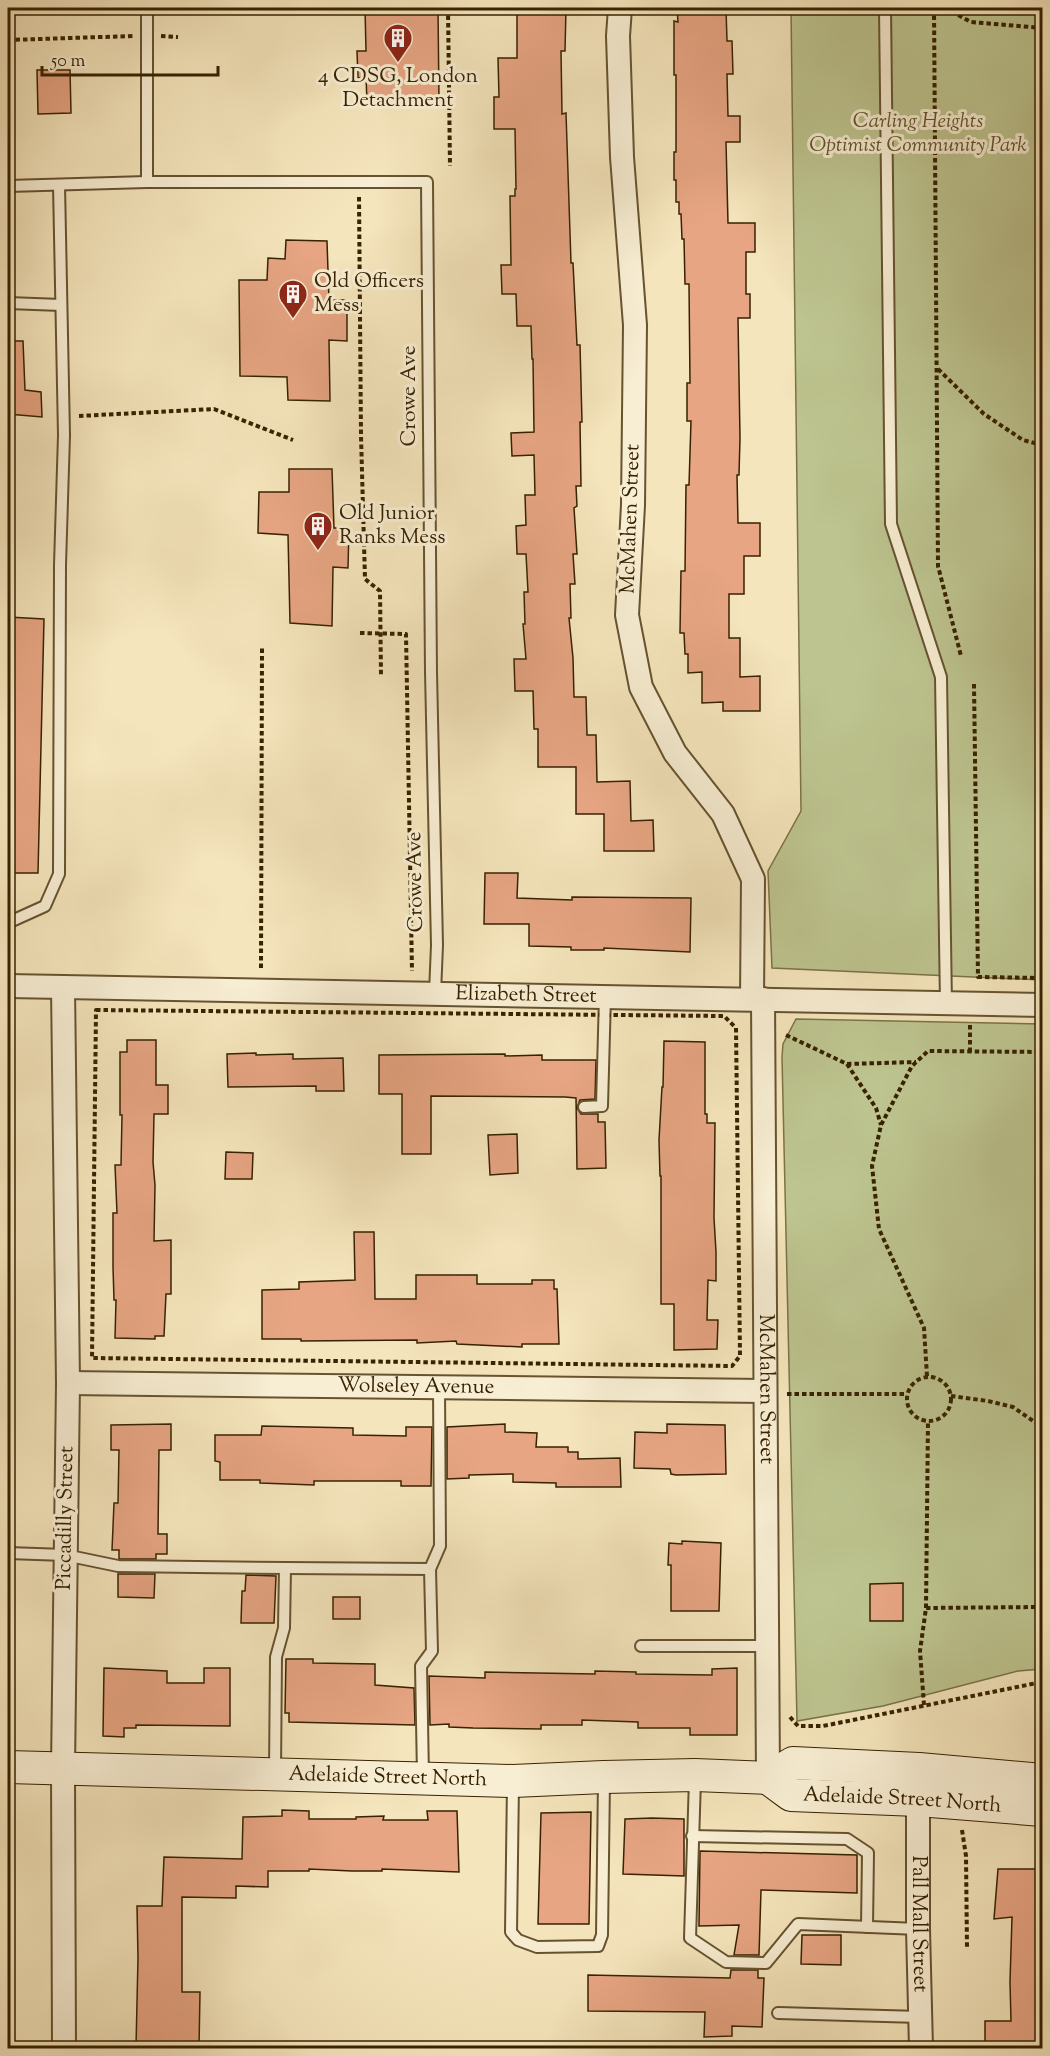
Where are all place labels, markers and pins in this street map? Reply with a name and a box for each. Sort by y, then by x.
building icon: 4 CDSG, London Detachment [382,22,414,64]
place label: 4 CDSG, London Detachment [318,62,478,116]
place label: Old Officers Mess [314,267,424,321]
building icon: Old Officers Mess [277,278,309,320]
place label: Old Junior Ranks Mess [339,499,446,553]
building icon: Old Junior Ranks Mess [302,510,334,552]

